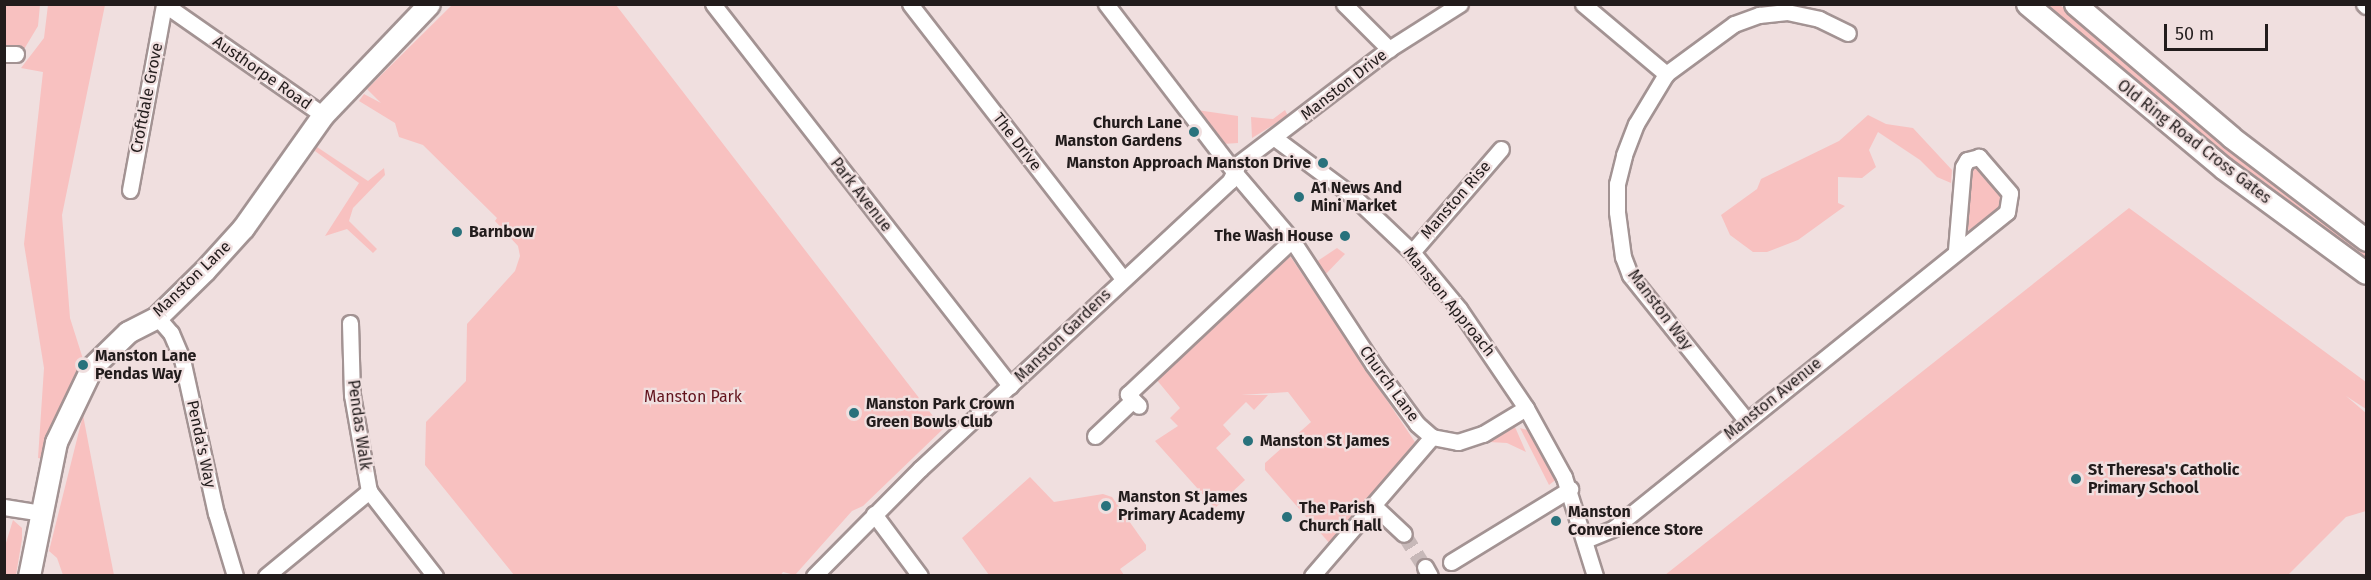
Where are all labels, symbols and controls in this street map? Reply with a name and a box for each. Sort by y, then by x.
scale bar [2167,12,2270,50]
text: 50 m [2175,23,2214,45]
street label: Austhorpe Road [209,32,315,114]
street label: Croftdale Grove [127,41,167,155]
street label: Manston Drive [1297,45,1391,125]
street label: Old Ring Road Cross Gates [2113,76,2275,208]
street label: The Drive [988,109,1046,175]
place label: Church Lane Manston Gardens [1055,113,1182,151]
marker: Church Lane Manston Gardens [1187,125,1201,139]
place label: Manston Approach Manston Drive [1067,153,1311,173]
street label: Park Avenue [826,154,896,236]
marker: Manston Approach Manston Drive [1316,156,1330,170]
street label: Manston Rise [1417,157,1495,243]
place label: A1 News And Mini Market [1311,178,1402,216]
marker: A1 News And Mini Market [1292,190,1306,204]
place label: Barnbow [469,222,534,242]
marker: Barnbow [450,225,464,239]
place label: The Wash House [1214,226,1333,246]
marker: The Wash House [1338,229,1352,243]
street label: Manston Lane [149,237,235,321]
street label: Manston Approach [1399,243,1499,361]
street label: Manston Way [1624,266,1696,354]
street label: Manston Gardens [1011,285,1115,387]
street label: Church Lane [1355,342,1423,426]
place label: Manston Lane Pendas Way [95,346,196,384]
street label: Manston Avenue [1720,354,1826,444]
marker: Manston Lane Pendas Way [76,358,90,372]
street label: Pendas Walk [343,379,375,471]
park label: Manston Park [644,387,742,407]
place label: Manston Park Crown Green Bowls Club [866,394,1015,432]
street label: Penda's Way [182,398,220,490]
marker: Manston Park Crown Green Bowls Club [847,406,861,420]
place label: Manston St James [1260,431,1390,451]
marker: Manston St James [1241,434,1255,448]
place label: St Theresa's Catholic Primary School [2088,460,2239,498]
marker: St Theresa's Catholic Primary School [2069,472,2083,486]
place label: Manston St James Primary Academy [1118,487,1248,525]
place label: The Parish Church Hall [1299,498,1382,536]
marker: Manston St James Primary Academy [1099,499,1113,513]
place label: Manston Convenience Store [1568,502,1703,540]
marker: The Parish Church Hall [1280,510,1294,524]
marker: Manston Convenience Store [1549,514,1563,528]

